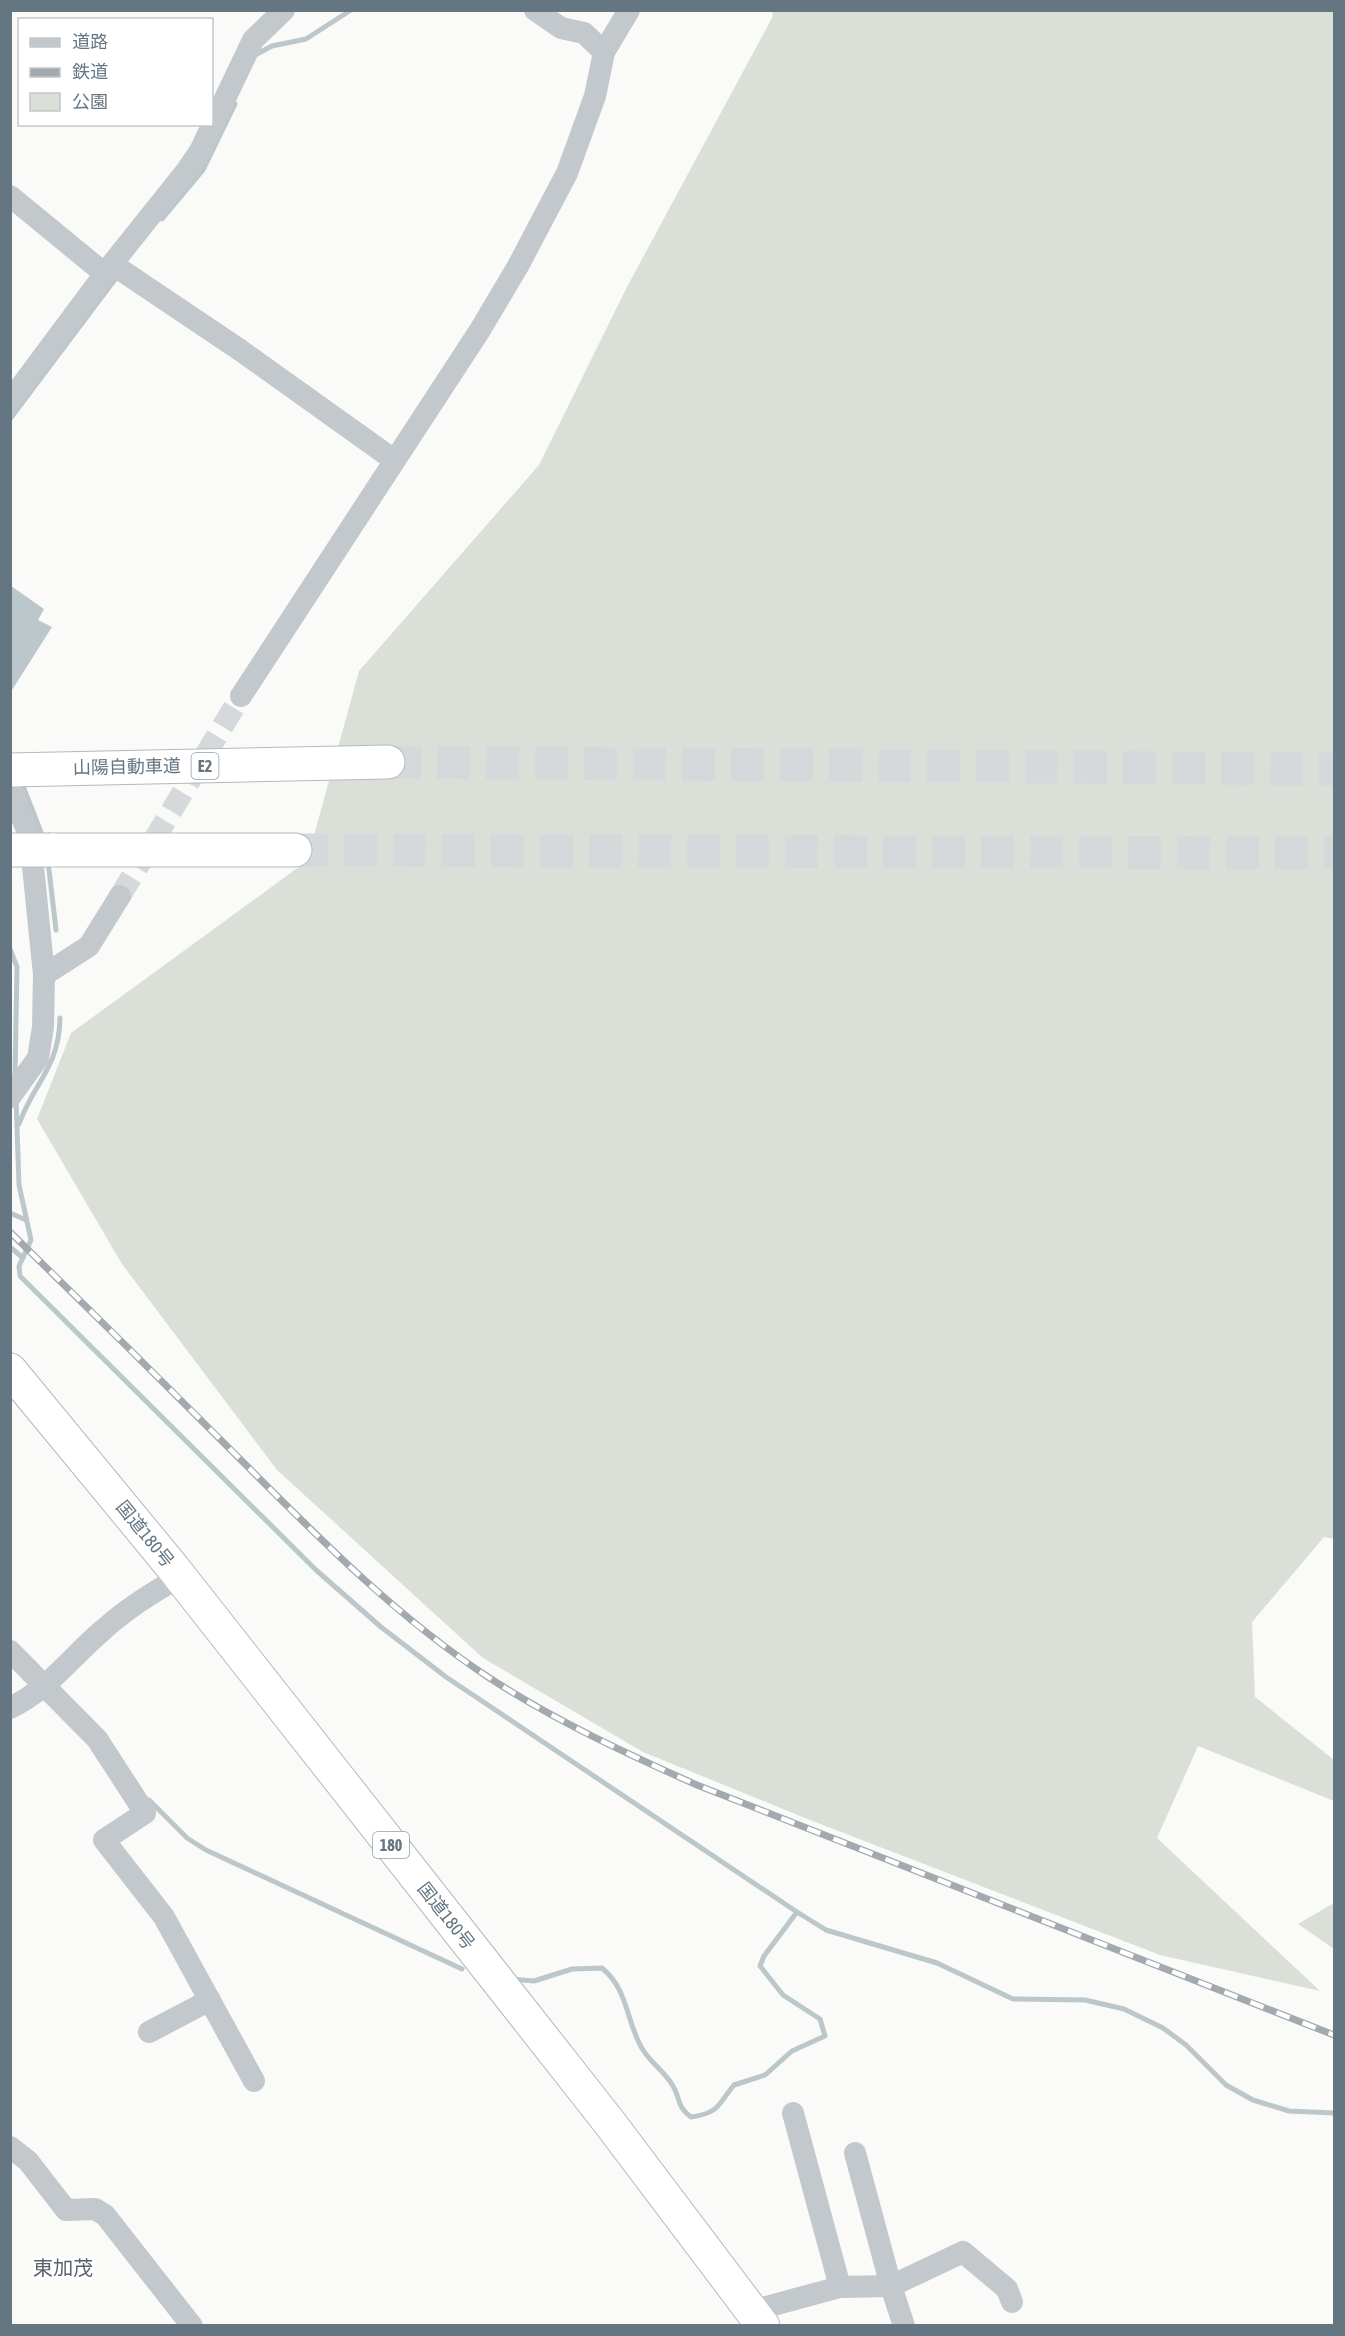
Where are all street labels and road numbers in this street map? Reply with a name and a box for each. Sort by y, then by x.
road number: E2 [192,753,218,779]
street label: 山陽自動車道 [73,755,181,778]
street label: 国道180号 [112,1496,179,1571]
road number: 180 [373,1832,409,1858]
street label: 国道180号 [414,1878,479,1953]

